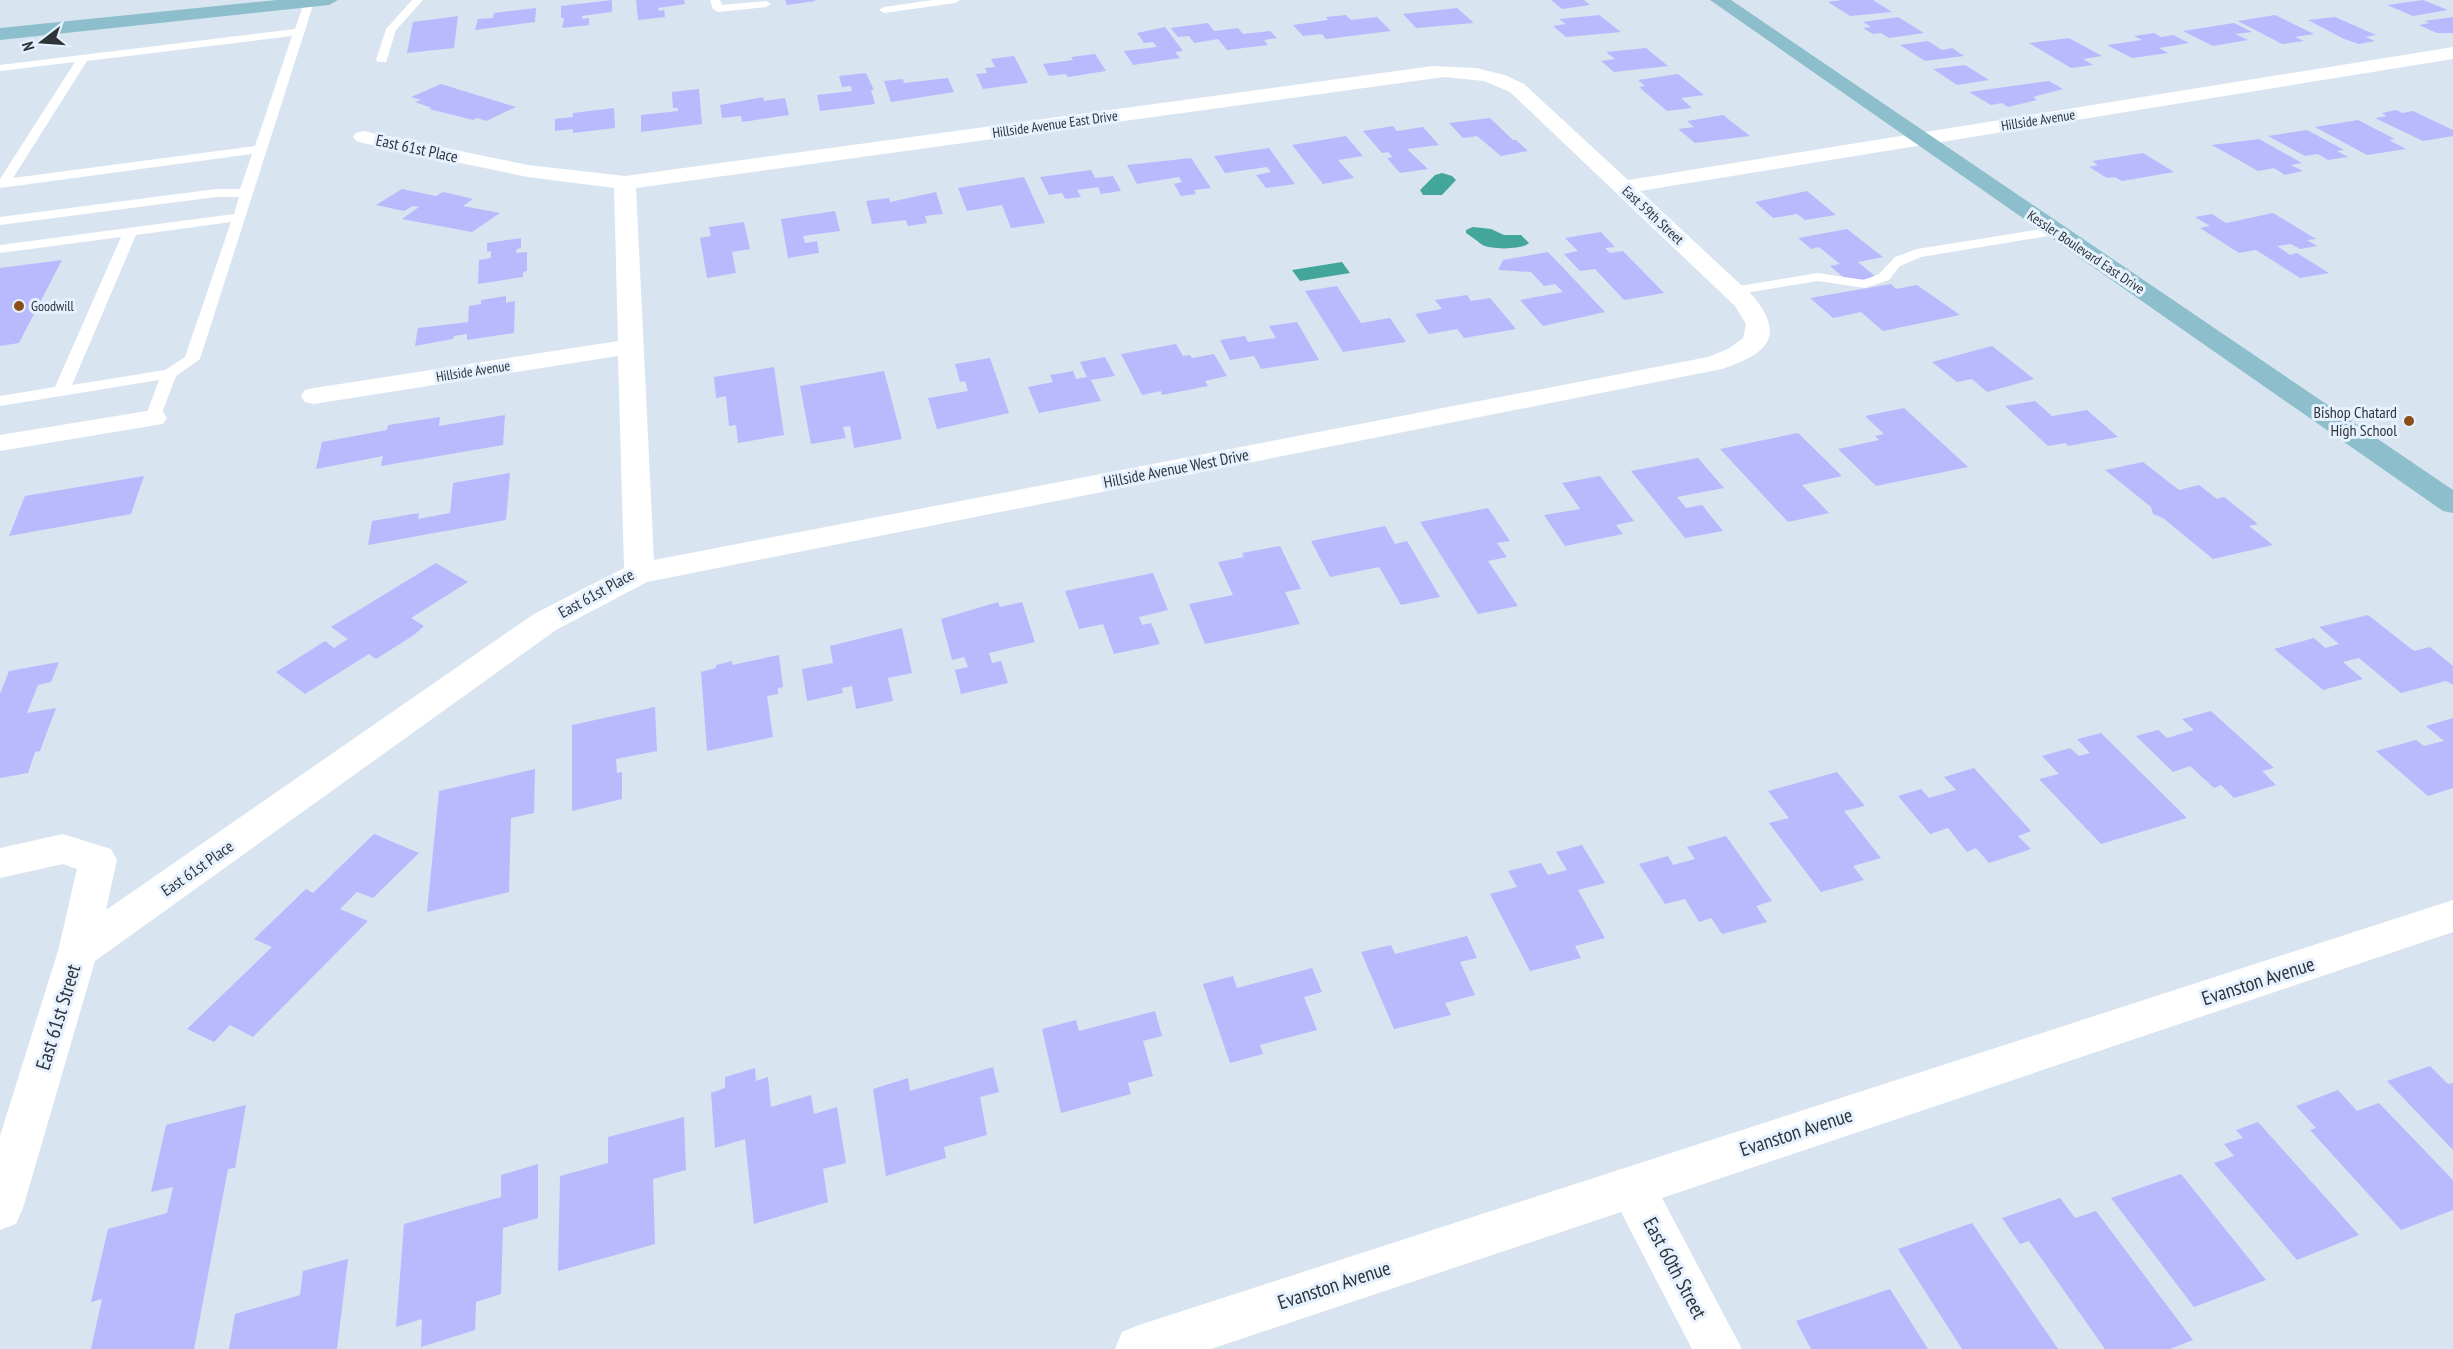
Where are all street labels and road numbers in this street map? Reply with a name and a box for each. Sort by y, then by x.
street label: Hillside Avenue [2000,105,2076,135]
street label: Hillside Avenue East Drive [991,106,1119,142]
street label: East 61st Place [374,130,460,166]
street label: East 59th Street [1618,182,1688,248]
street label: Kessler Boulevard East Drive [2024,206,2148,298]
street label: Hillside Avenue [435,356,511,386]
street label: Hillside Avenue West Drive [1102,444,1250,492]
street label: East 61st Place [555,564,637,622]
street label: East 61st Place [157,836,237,900]
street label: Evanston Avenue [2198,951,2318,1011]
street label: East 61st Street [30,961,87,1073]
street label: Evanston Avenue [1736,1102,1856,1162]
street label: East 60th Street [1637,1213,1713,1324]
street label: Evanston Avenue [1274,1255,1394,1315]

